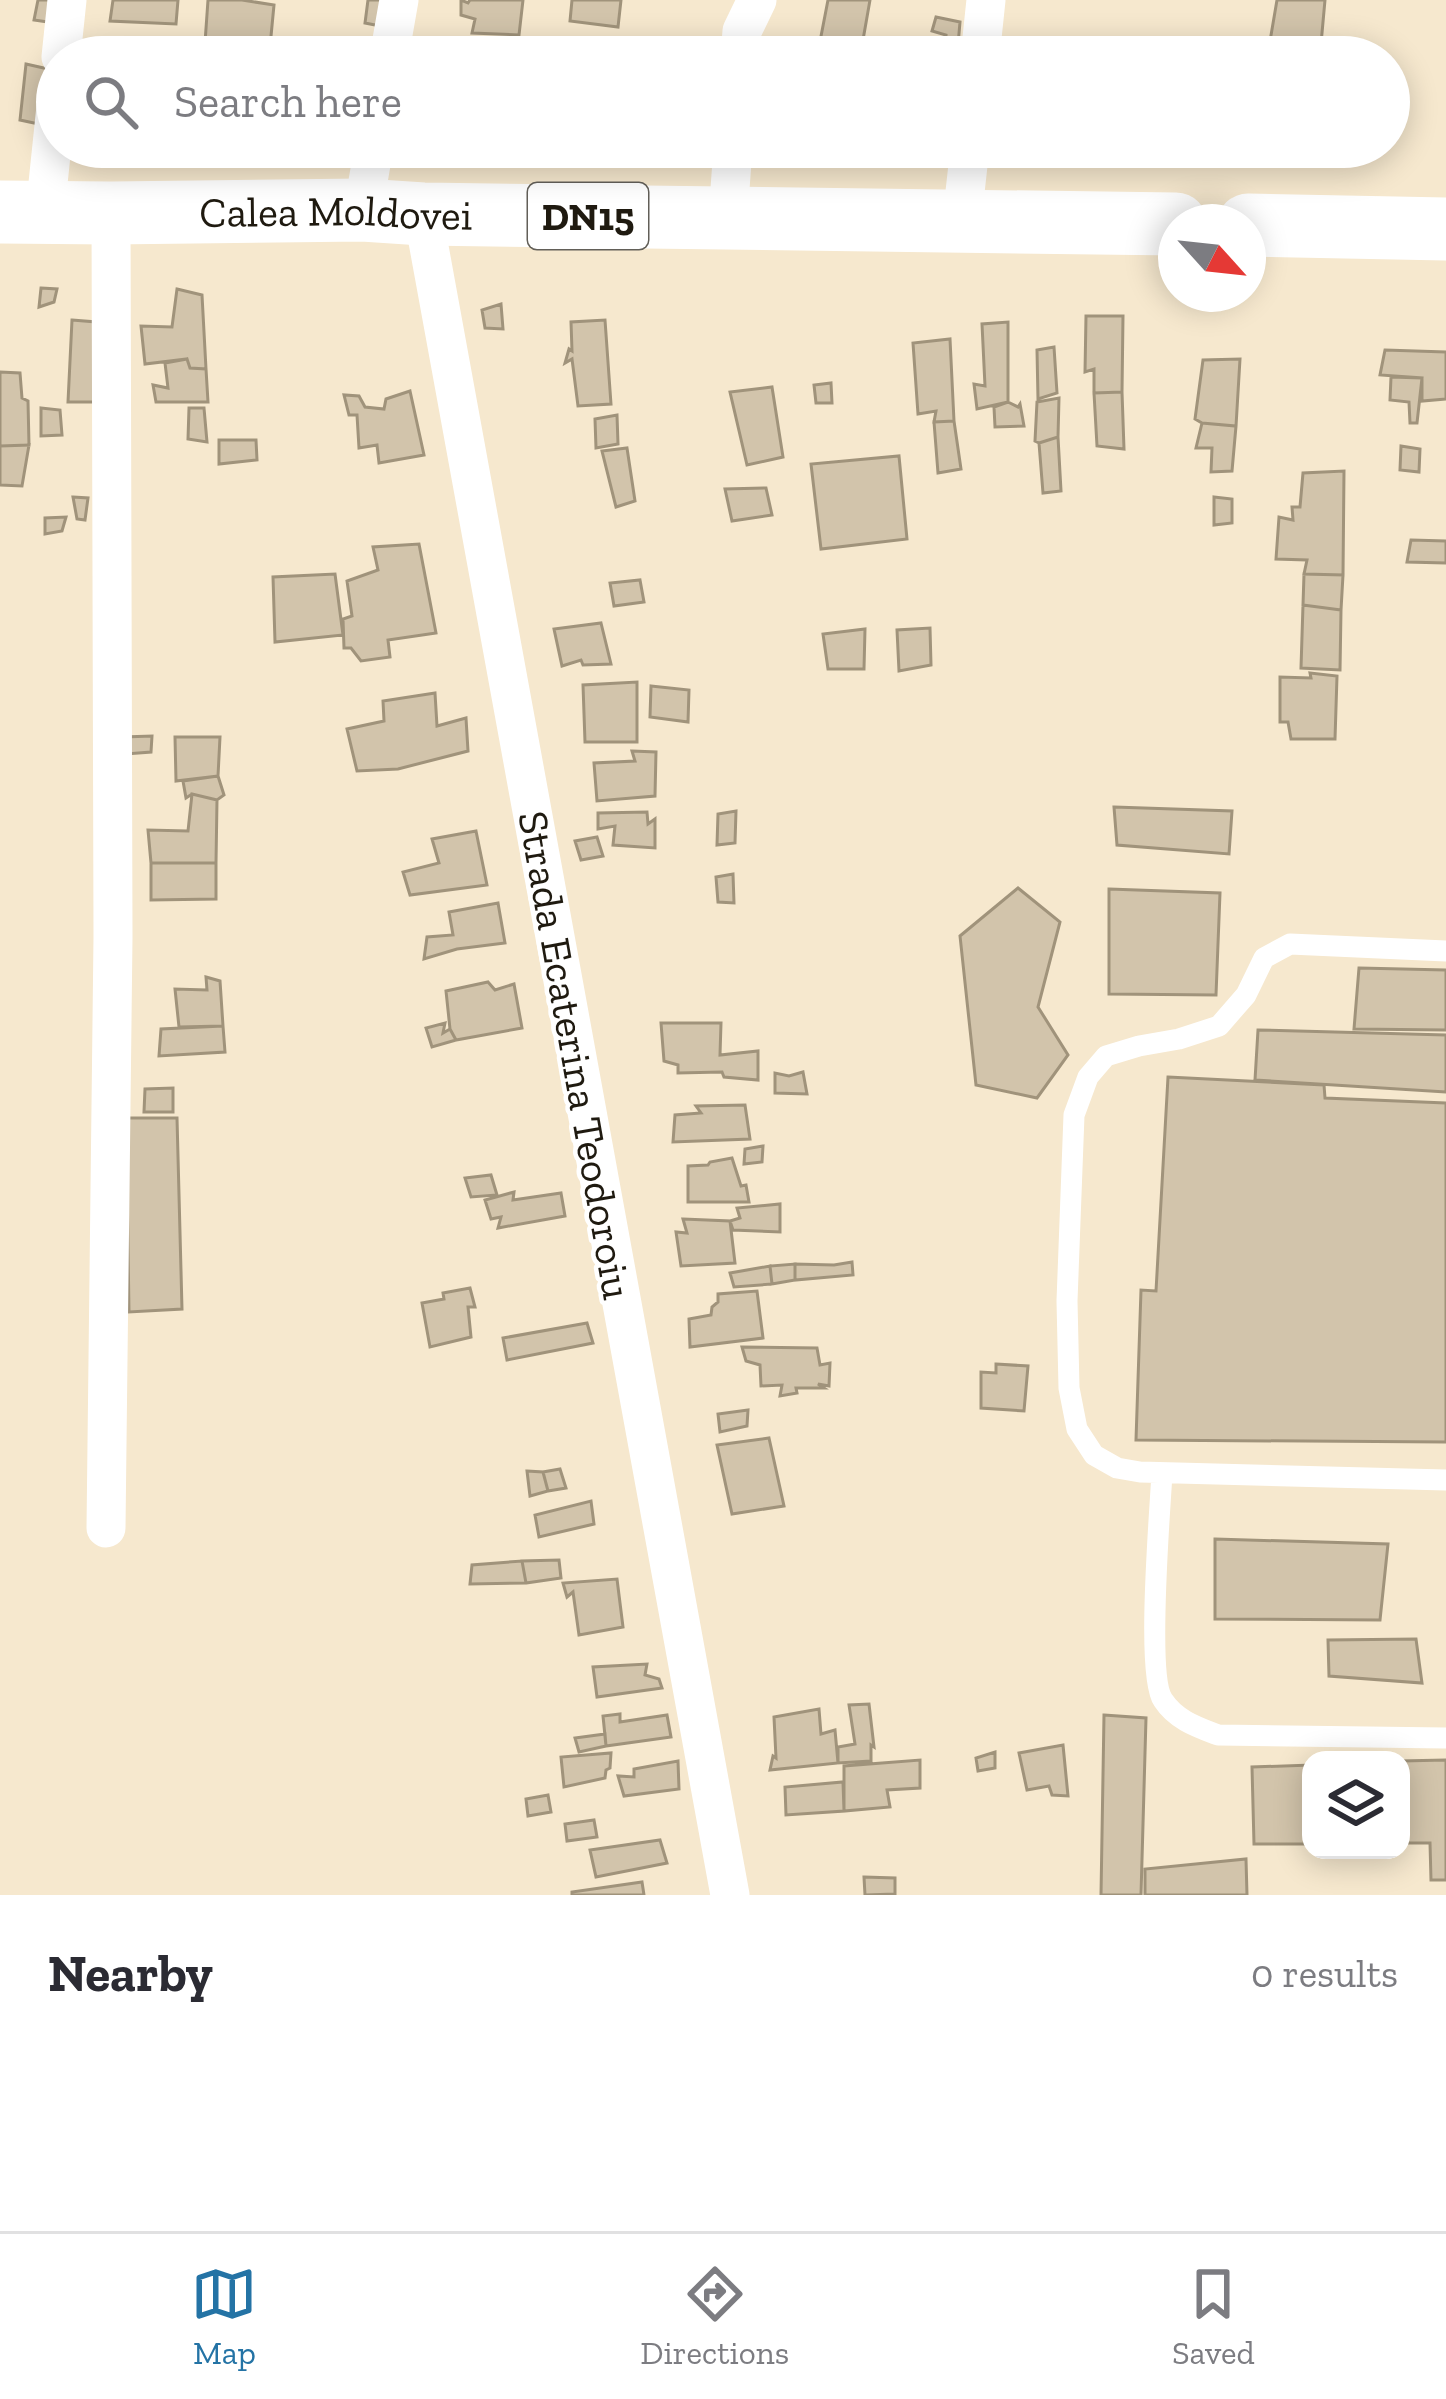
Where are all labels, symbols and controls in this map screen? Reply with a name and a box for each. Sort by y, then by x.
search box [36,36,1410,168]
icon: search [78,69,144,135]
text: Search here [174,75,402,129]
road number: DN15 [528,183,648,249]
street label: Calea Moldovei [199,185,473,241]
north arrow [1158,204,1266,312]
street label: Strada Ecaterina Teodoroiu [507,807,644,1303]
map controls [1302,1751,1410,1859]
button: layers [1302,1751,1410,1859]
text: Nearby [48,1943,213,2004]
text: 0 results [1251,1950,1398,1997]
tab: Map [191,2261,257,2372]
tab: Directions [640,2261,789,2372]
tab: Saved [1172,2261,1255,2372]

